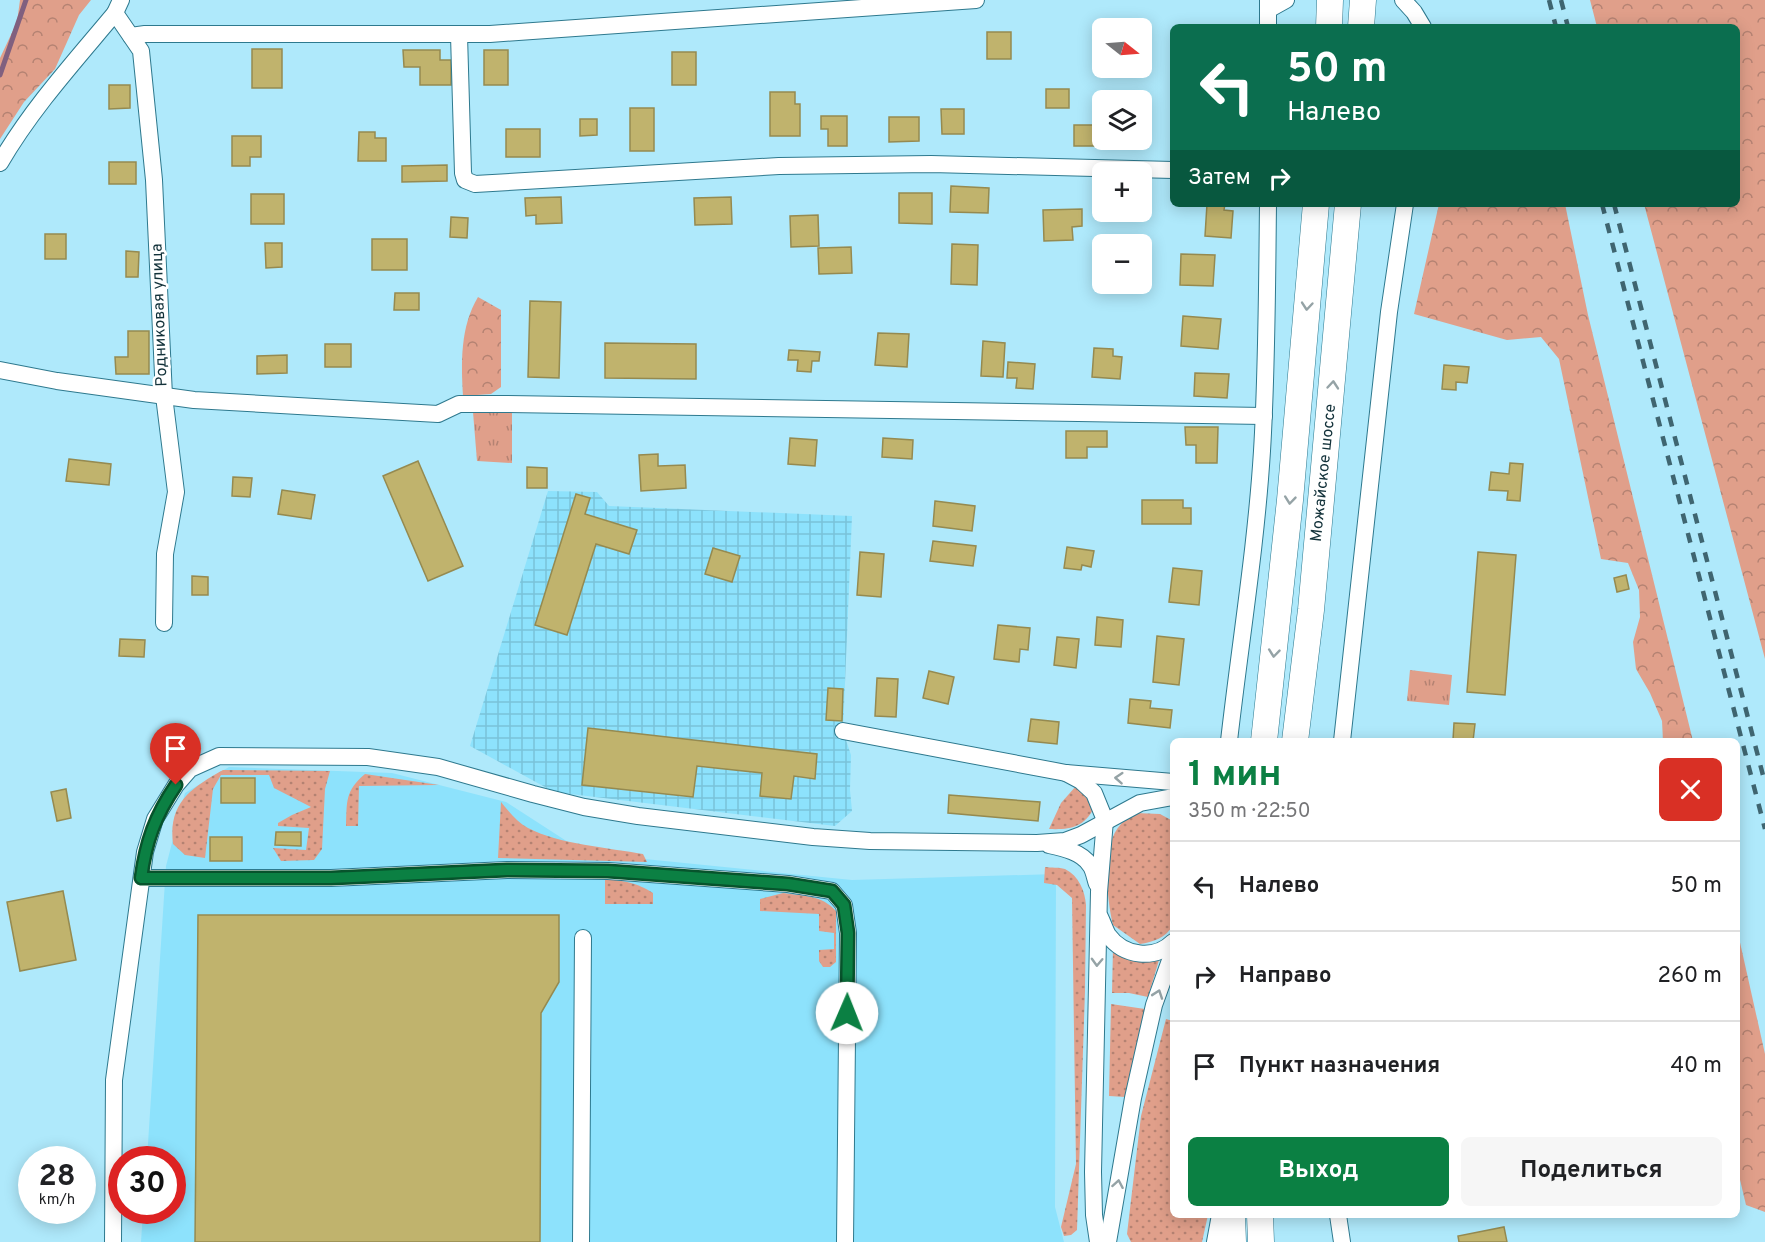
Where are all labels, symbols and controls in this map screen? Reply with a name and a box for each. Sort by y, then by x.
north arrow [1092,18,1152,78]
map controls [1092,18,1152,294]
text: 50 m [1287,44,1388,97]
icon: left [1188,48,1266,126]
button: layers [1092,90,1152,150]
text: Налево [1287,96,1381,130]
button: + [1092,162,1152,222]
icon: right [1263,162,1296,195]
text: Затем [1188,165,1251,192]
button: − [1092,234,1152,294]
street label: Родниковая улица [148,243,172,387]
one-way arrow [1301,302,1314,311]
one-way arrow [1326,380,1339,389]
street label: Можайское шоссе [1307,403,1341,543]
one-way arrow [1284,496,1297,505]
one-way arrow [1268,649,1281,658]
pin [150,723,201,785]
icon: arrive [159,732,192,765]
text: 1 мин [1188,753,1282,799]
button: close [1659,758,1722,821]
one-way arrow [1115,772,1124,785]
text: 350 m · 22:50 [1188,799,1311,825]
icon: left [1188,870,1221,903]
text: Налево [1239,873,1319,900]
text: 50 m [1670,873,1722,900]
one-way arrow [1091,957,1104,966]
icon: right [1188,960,1221,993]
text: Направо [1239,963,1331,990]
text: 260 m [1657,963,1722,990]
position arrow [815,981,879,1045]
one-way arrow [1151,989,1164,1000]
icon: arrive [1188,1050,1221,1083]
text: Пункт назначения [1239,1053,1440,1080]
text: 40 m [1670,1053,1722,1080]
button: Выход [1188,1137,1449,1206]
button: Поделиться [1461,1137,1722,1206]
speed limit sign: 30 [108,1146,186,1224]
text: 28 [38,1159,76,1196]
one-way arrow [1111,1180,1123,1189]
text: km/h [39,1191,75,1210]

